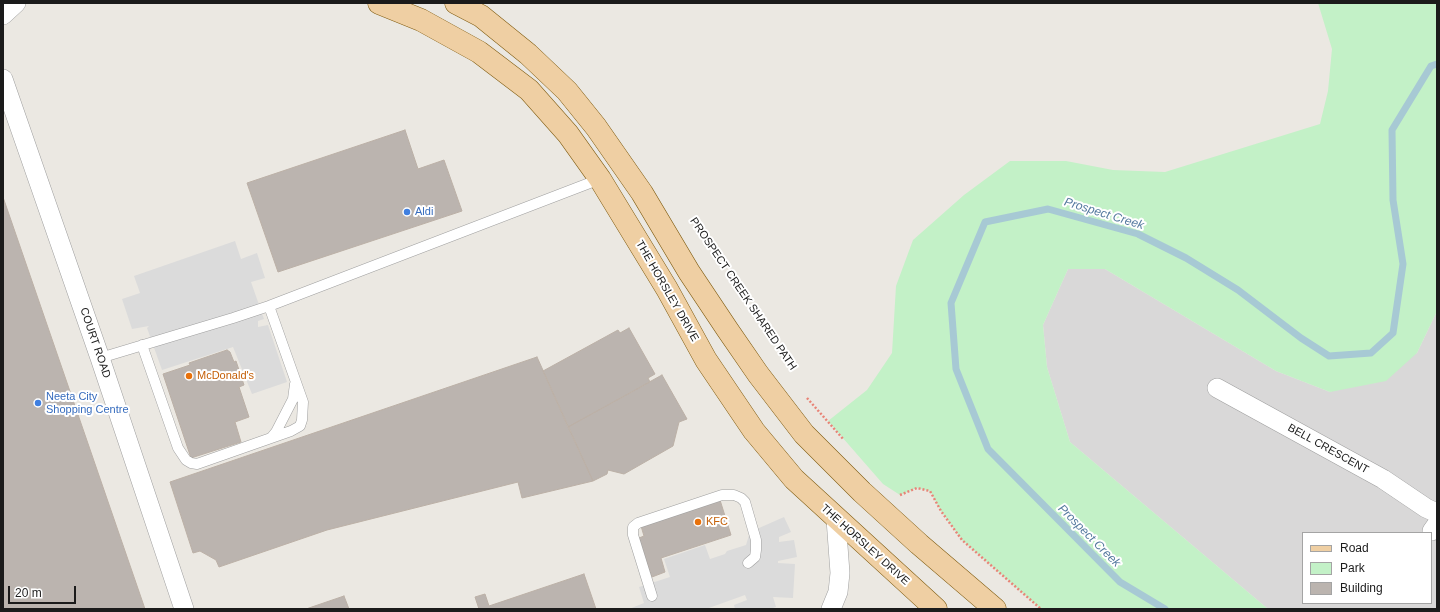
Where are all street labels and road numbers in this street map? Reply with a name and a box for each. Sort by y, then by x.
street label: PROSPECT CREEK SHARED PATH [687,215,799,373]
street label: THE HORSLEY DRIVE [633,238,701,344]
street label: COURT ROAD [77,306,113,380]
street label: BELL CRESCENT [1285,421,1371,477]
street label: THE HORSLEY DRIVE [818,502,912,588]

